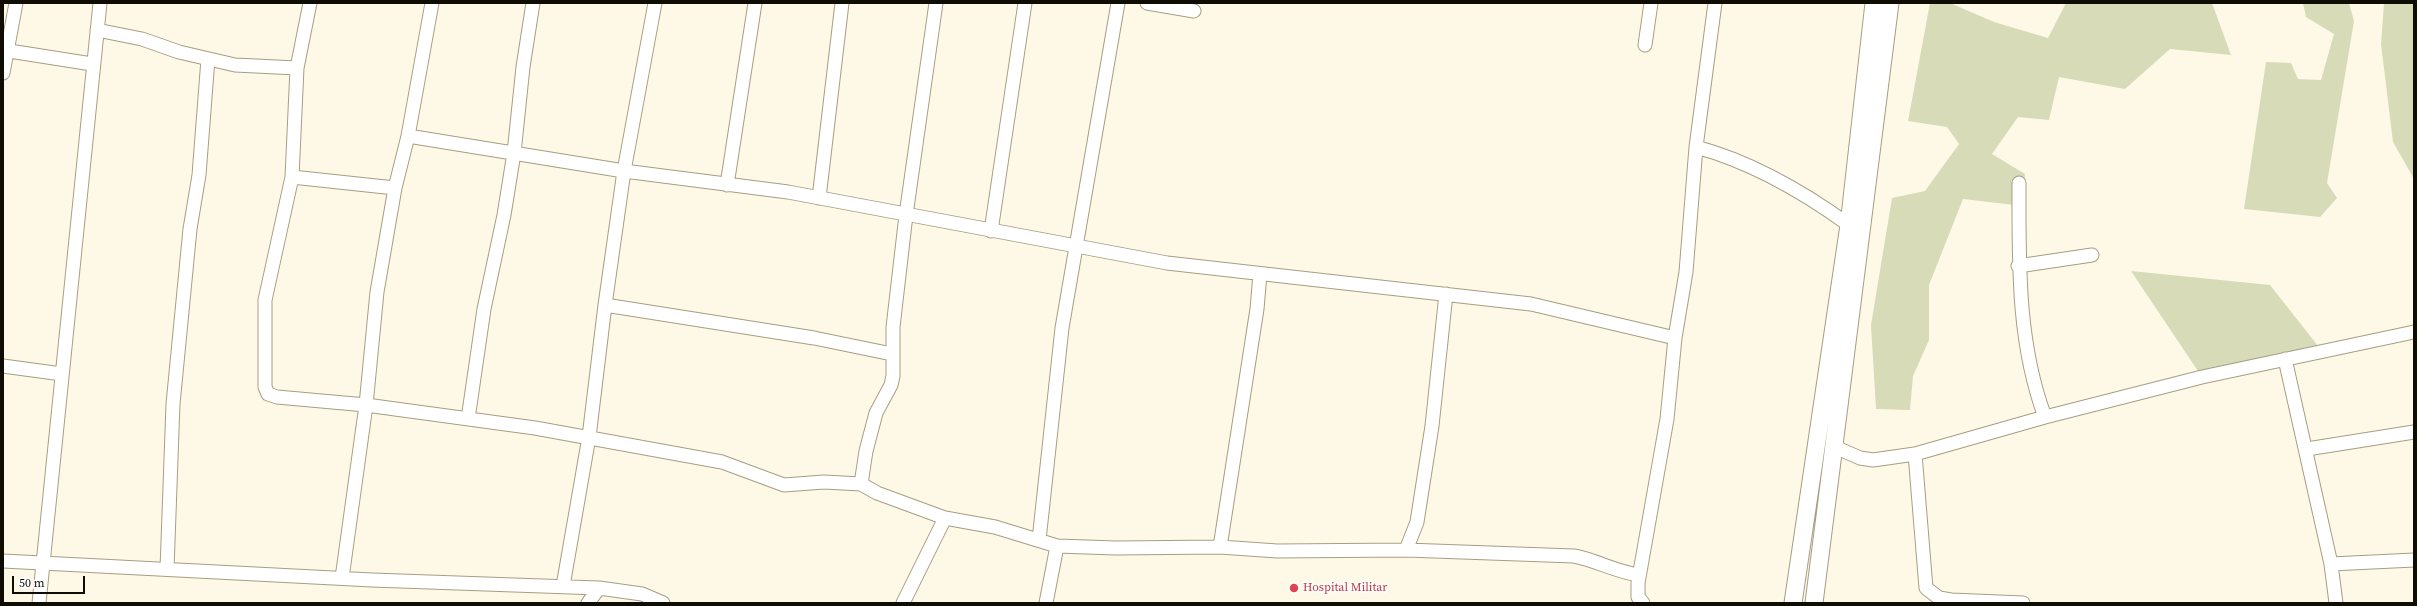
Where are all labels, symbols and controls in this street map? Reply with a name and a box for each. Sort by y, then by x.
scale bar [14,568,87,594]
text: 50 m [19,575,45,591]
place label: Hospital Militar [1303,581,1387,595]
marker: Hospital Militar [1288,582,1300,594]

